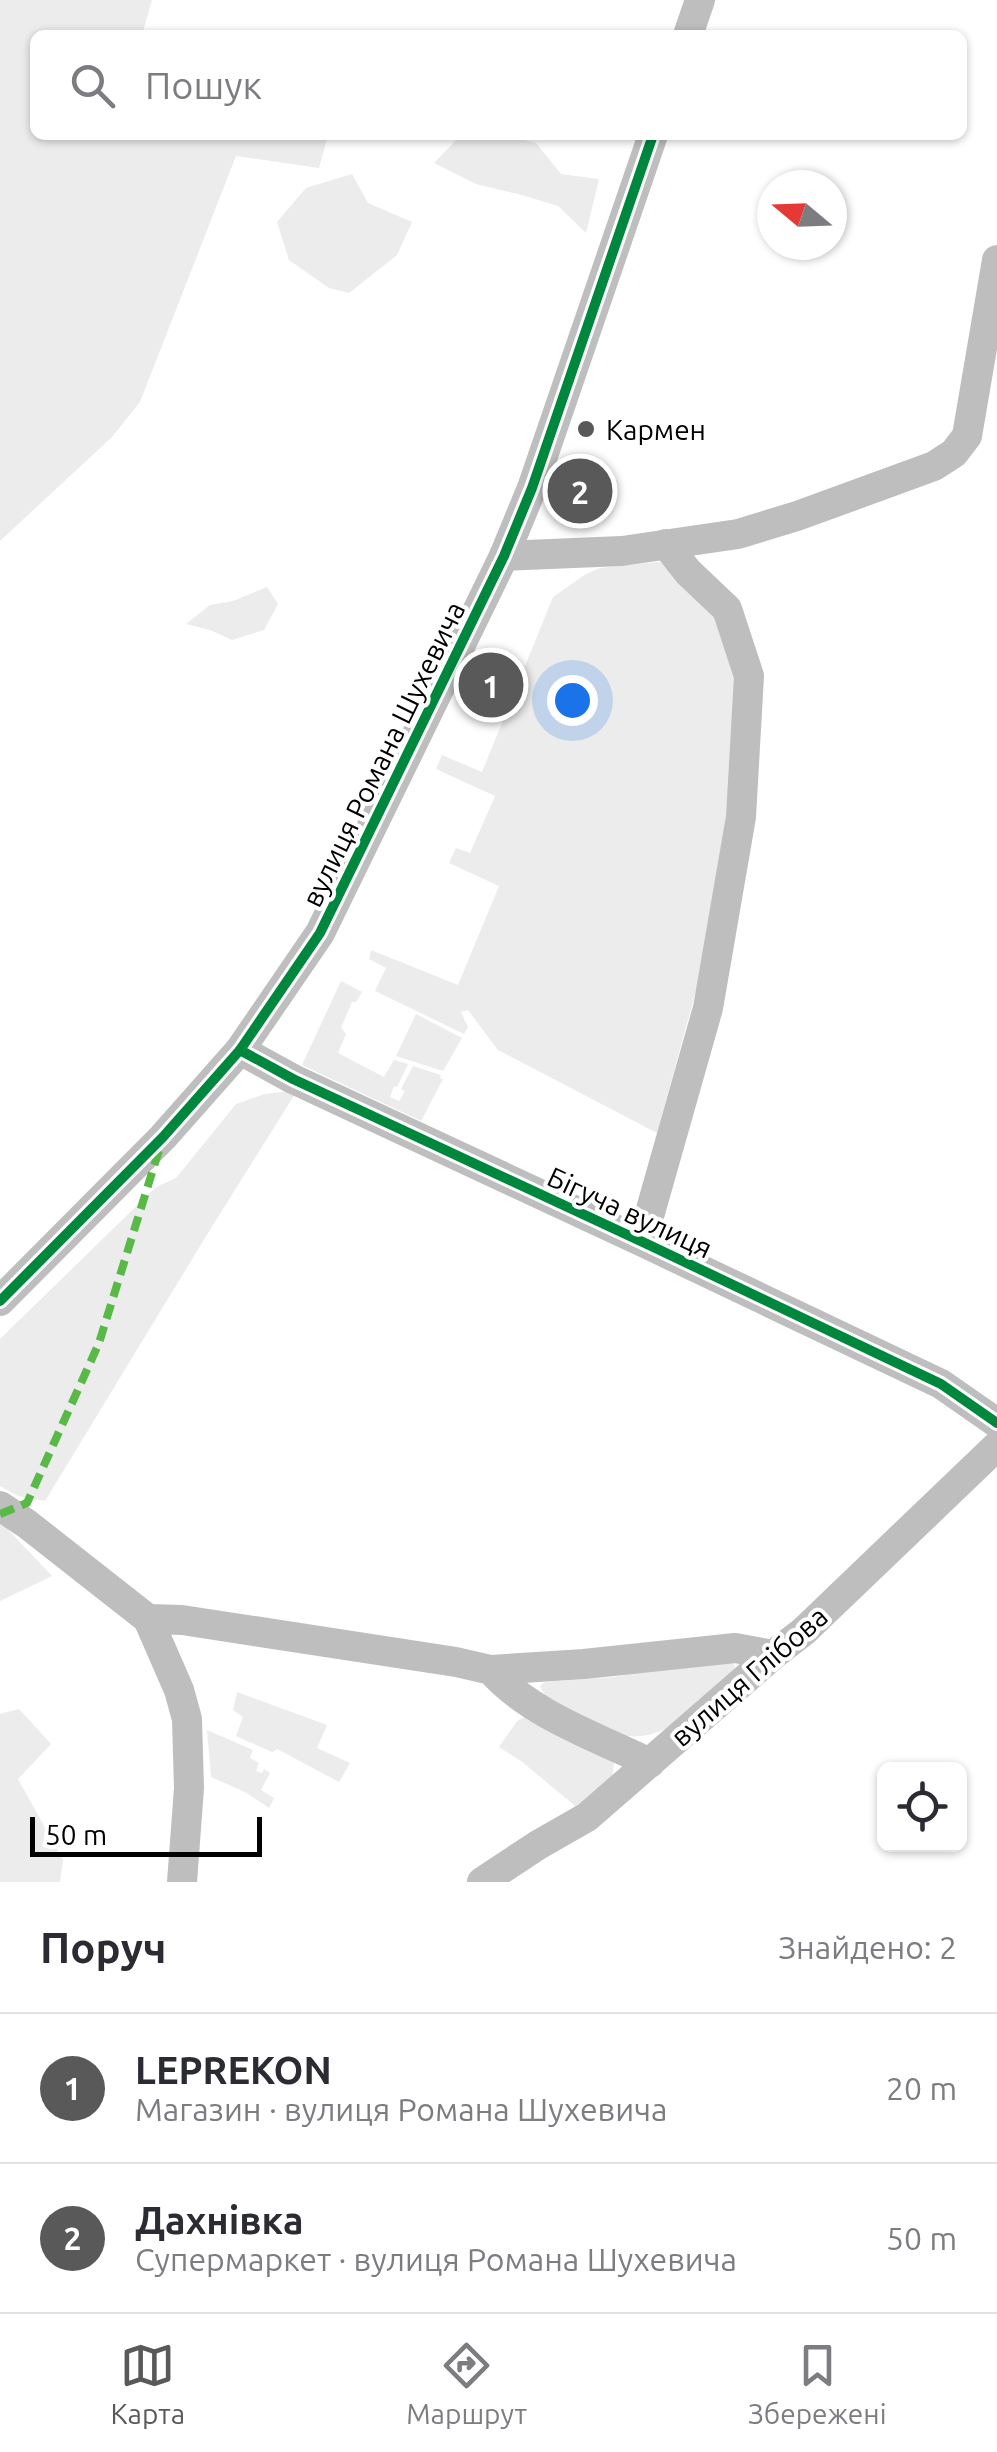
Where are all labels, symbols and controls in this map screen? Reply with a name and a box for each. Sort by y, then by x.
search box [30,30,967,140]
icon: search [65,58,120,113]
text: Пошук [145,64,262,106]
north arrow [757,170,847,260]
place label: Кармен [606,414,706,445]
marker: Кармен [575,418,597,440]
pin: 2 [548,454,612,528]
street label: вулиця Романа Шухевича [296,596,470,912]
pin: 1 [458,648,524,722]
your location [547,675,598,726]
street label: Бігуча вулиця [543,1160,717,1264]
street label: вулиця Глібова [665,1600,833,1752]
map controls [877,1762,967,1852]
button: locate [877,1762,967,1852]
scale bar [30,1812,262,1856]
text: 50 m [45,1819,107,1850]
text: Поруч [40,1924,166,1971]
text: Знайдено: 2 [778,1929,957,1965]
text: LEPREKON [135,2049,332,2091]
text: 1 [63,2070,82,2106]
text: 20 m [886,2070,957,2106]
text: Магазин · вулиця Романа Шухевича [135,2091,667,2127]
text: Дахнівка [135,2199,304,2241]
text: 2 [63,2220,82,2256]
text: 50 m [886,2220,957,2256]
text: Супермаркет · вулиця Романа Шухевича [135,2241,737,2277]
tab: Карта [111,2338,185,2429]
tab: Маршрут [406,2338,527,2429]
tab: Збережені [748,2338,886,2429]

